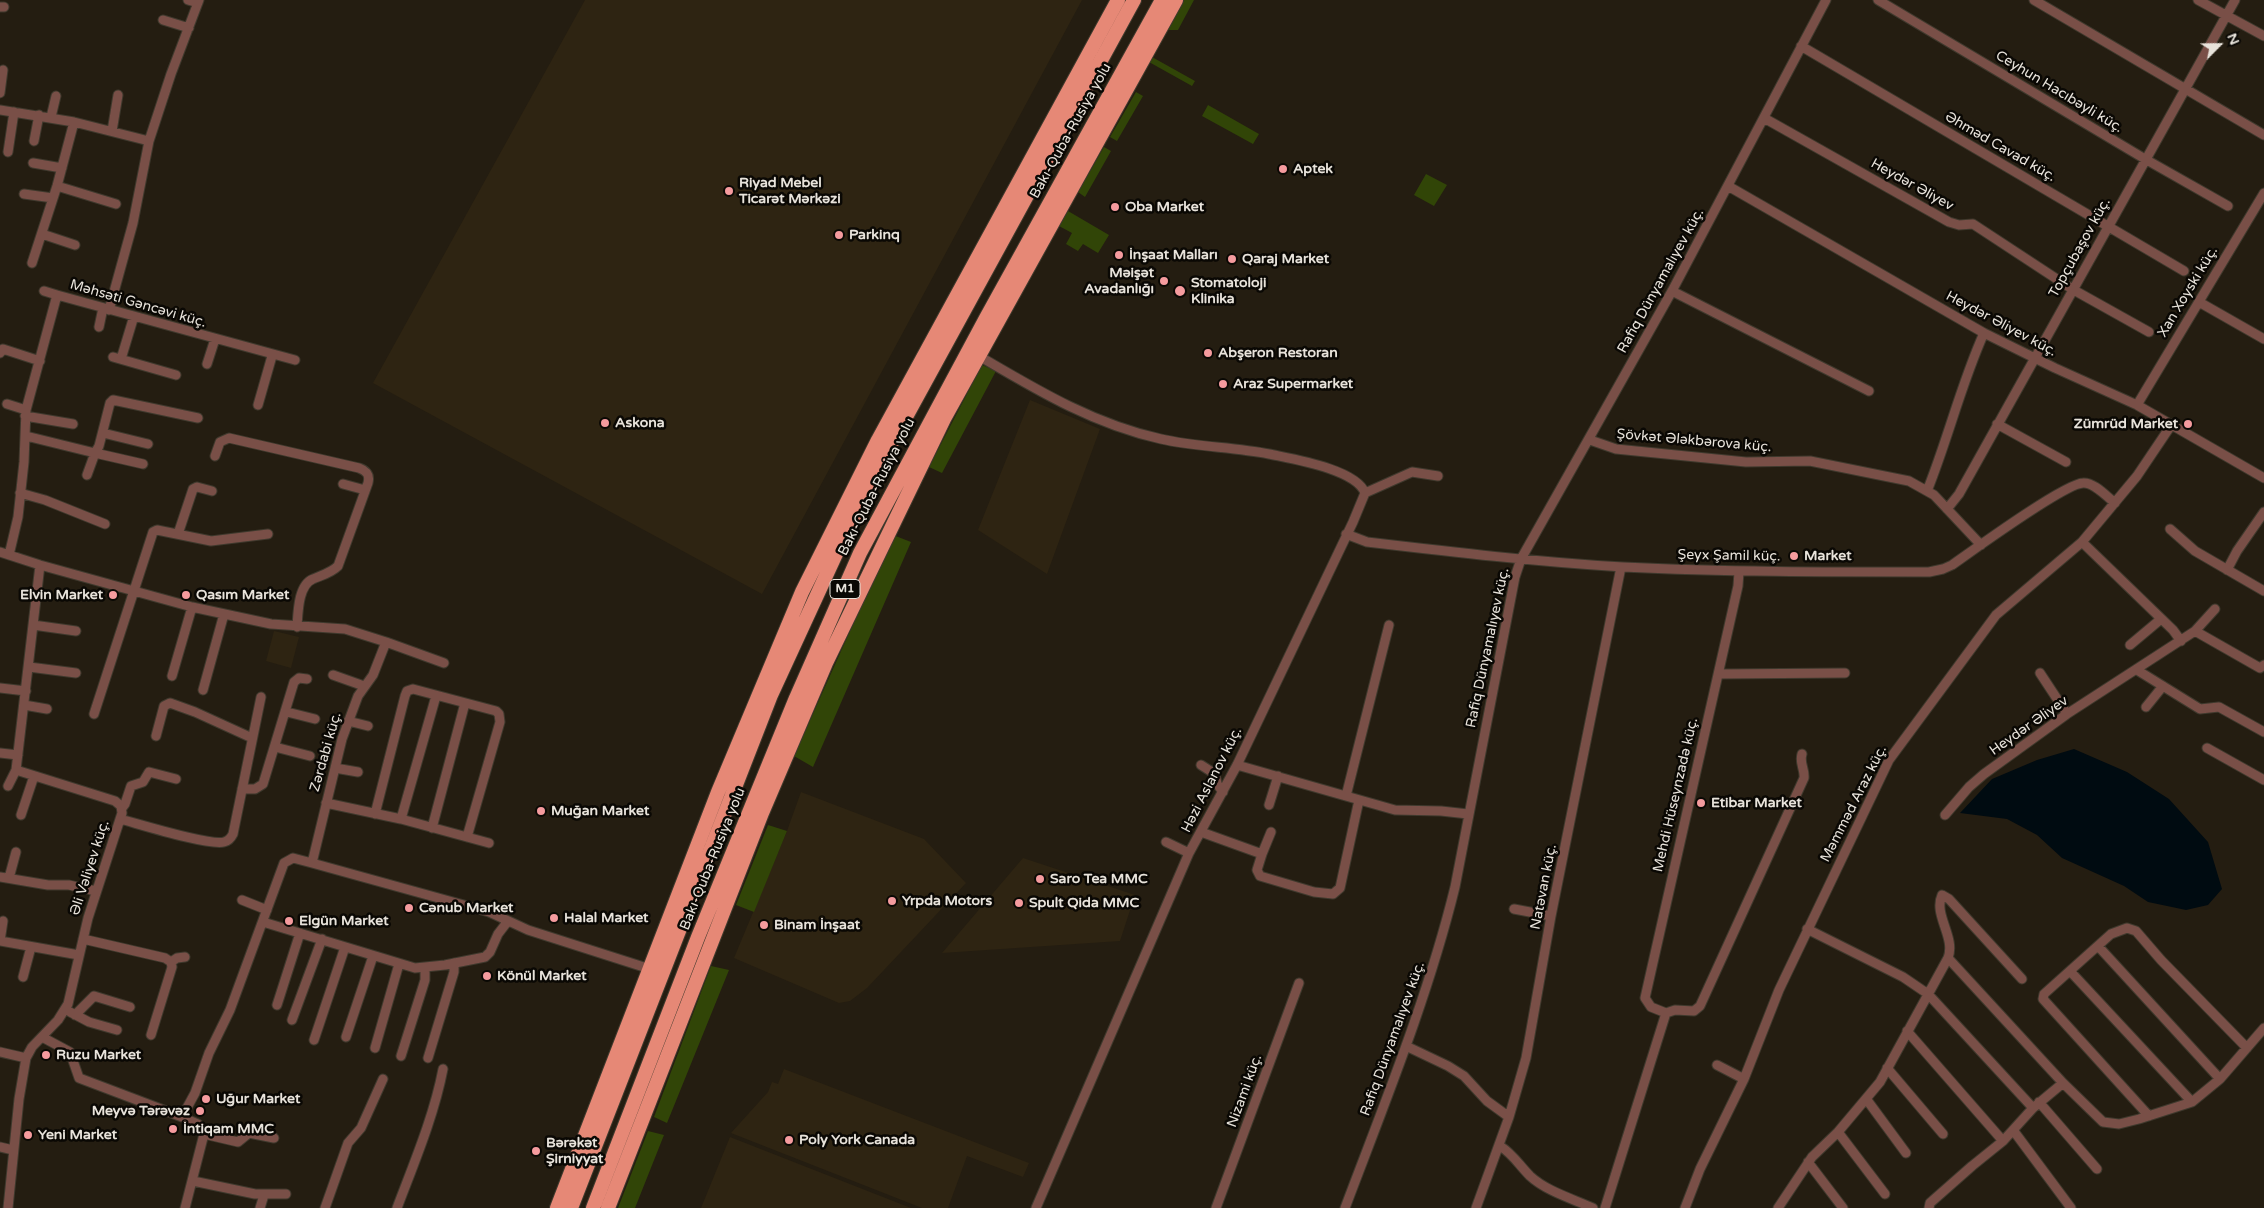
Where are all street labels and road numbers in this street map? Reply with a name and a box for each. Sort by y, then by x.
street label: Ceyhun Hacıbəyli küç. [1992,47,2126,137]
street label: Bakı-Quba-Rusiya yolu [1027,60,1115,202]
street label: Əhməd Cavad küç. [1942,108,2058,186]
street label: Heydər Əliyev [1868,155,1956,215]
street label: Topçubaşov küç. [2046,195,2114,301]
street label: Rafiq Dünyamalıyev küç. [1614,206,1708,356]
street label: Xan Xoyski küç. [2154,244,2222,340]
street label: Məhsəti Gəncəvi küç. [68,277,208,331]
street label: Heydər Əliyev küç. [1943,288,2059,360]
street label: Bakı-Quba-Rusiya yolu [835,415,919,559]
street label: Şövkət Ələkbərova küç. [1616,426,1772,456]
street label: Şeyx Şamil küç. [1678,547,1780,565]
street label: Rafiq Dünyamalıyev küç. [1463,567,1513,729]
road number: M1 [830,580,860,598]
street label: Heydər Əliyev [1986,693,2072,759]
street label: Zərdabi küç. [307,710,345,794]
street label: Mehdi Hüseynzadə küç. [1650,716,1702,874]
street label: Həzi Aslanov küç. [1178,724,1246,836]
street label: Məmməd Araz küç. [1817,743,1891,865]
street label: Bakı-Quba-Rusiya yolu [677,785,749,933]
street label: Əli Vəliyev küç. [67,818,113,918]
street label: Natəvan küç. [1527,843,1561,931]
street label: Rafiq Dünyamalıyev küç. [1357,960,1429,1118]
street label: Nizami küç. [1224,1052,1266,1130]

